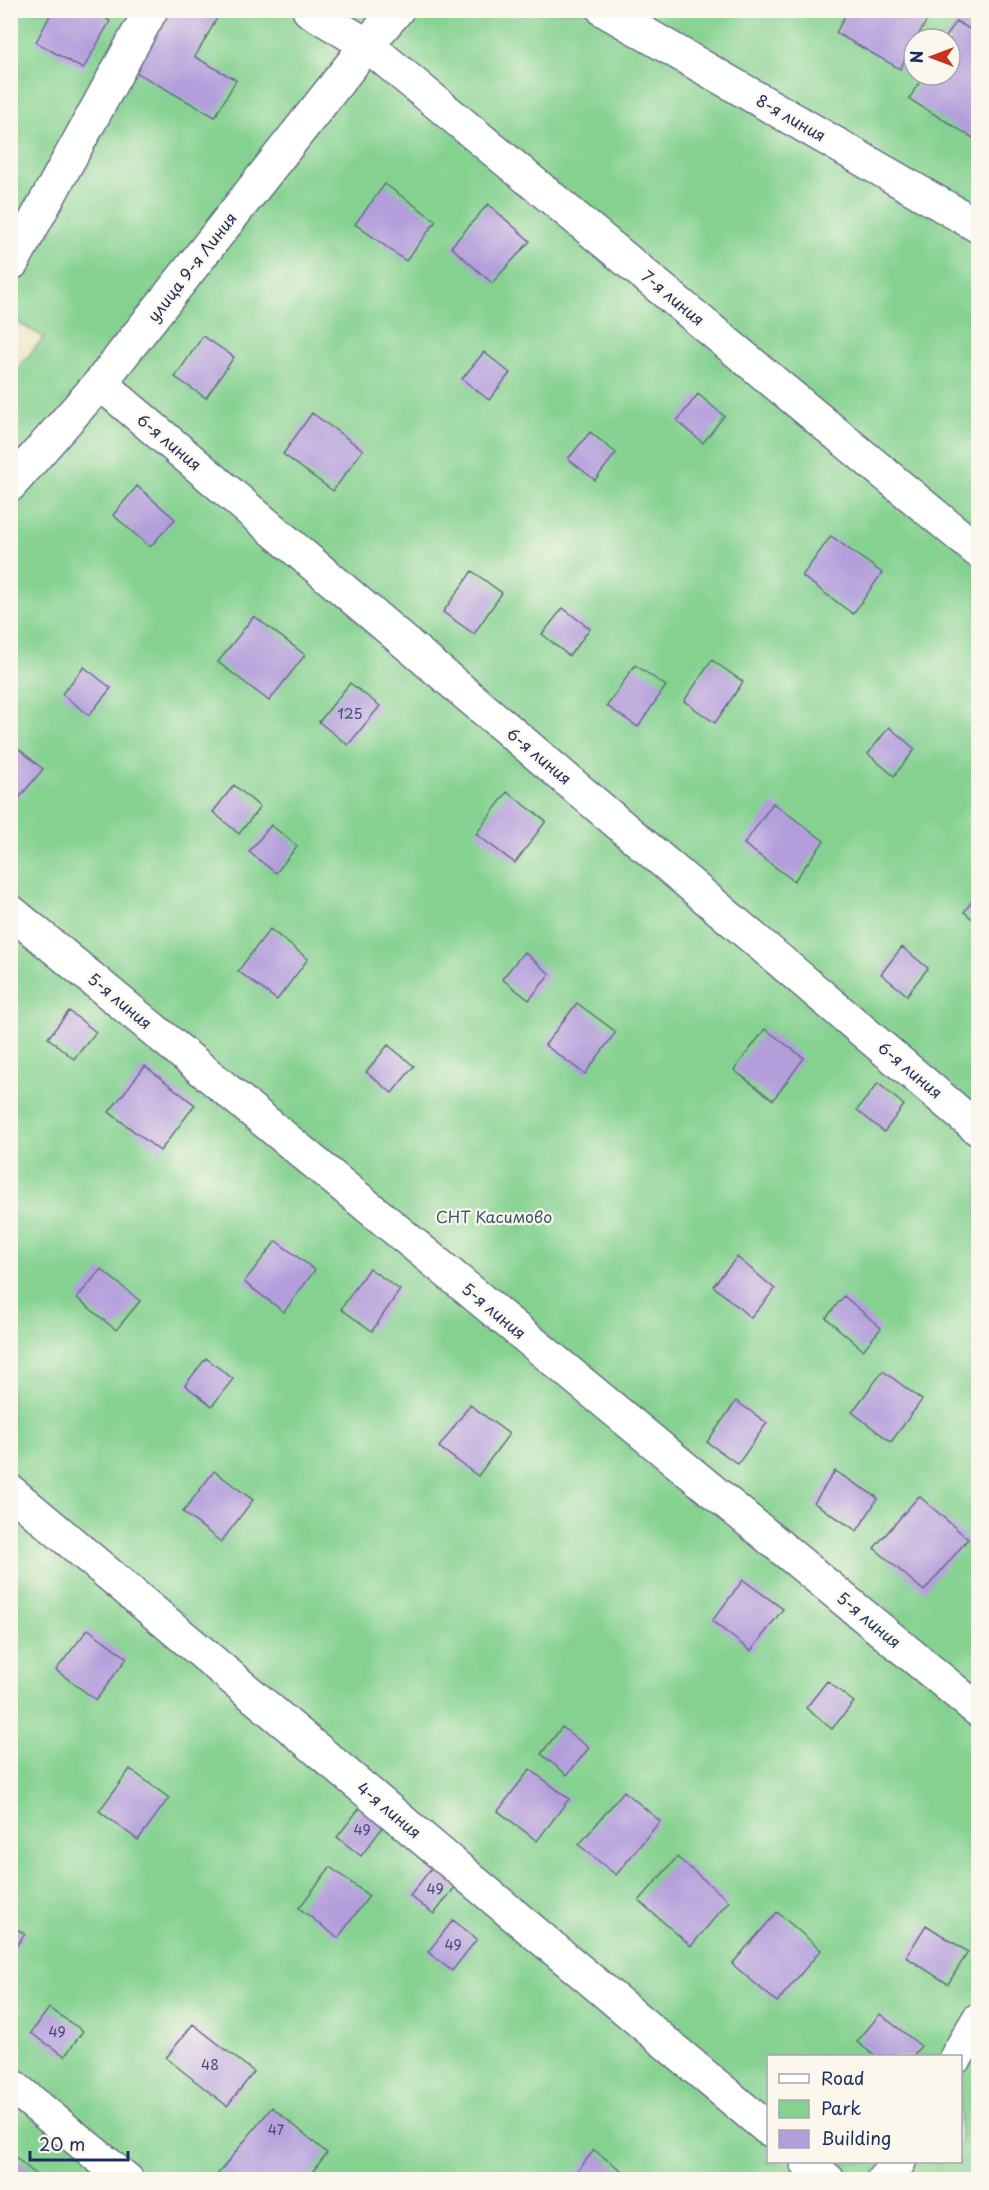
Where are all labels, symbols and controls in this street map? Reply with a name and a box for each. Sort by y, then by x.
north arrow [902,27,962,87]
text: N [904,51,928,63]
street label: 8-я линия [752,87,831,147]
street label: улица 9-я Линия [141,206,242,326]
street label: 7-я линия [637,264,710,331]
street label: 6-я линия [132,407,207,476]
house number: 125 [338,703,362,724]
street label: 6-я линия [502,721,577,790]
street label: 5-я линия [83,966,158,1034]
street label: 6-я линия [873,1035,948,1104]
park label: СНТ Касимово [436,1204,552,1228]
street label: 5-я линия [457,1276,532,1344]
street label: 5-я линия [832,1585,907,1653]
street label: 4-я линия [352,1775,427,1843]
house number: 49 [353,1819,371,1840]
house number: 49 [426,1878,444,1899]
house number: 49 [444,1934,462,1955]
house number: 49 [48,2021,66,2042]
house number: 48 [201,2054,219,2075]
legend [767,2055,962,2163]
text: Road [821,2064,865,2091]
text: Park [821,2094,861,2121]
house number: 47 [268,2119,285,2140]
scale bar [30,2124,128,2162]
text: Building [821,2124,891,2151]
text: 20 m [39,2130,85,2157]

